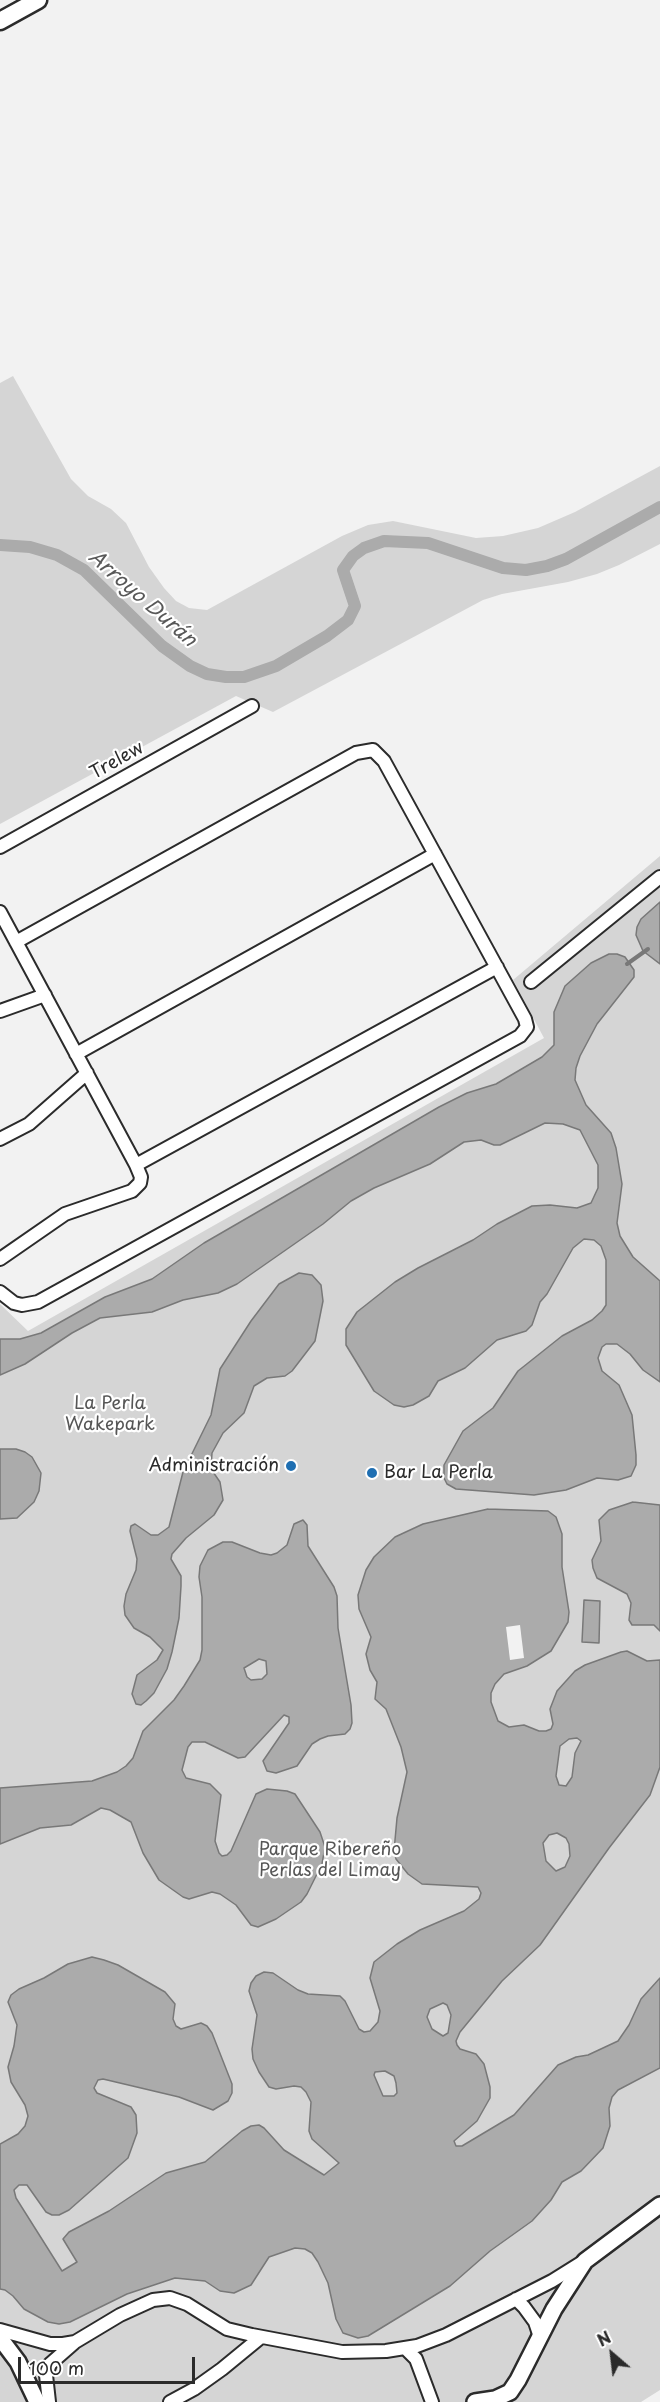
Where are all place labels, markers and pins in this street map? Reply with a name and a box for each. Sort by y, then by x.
place label: Administración [149,1455,279,1477]
marker: Administración [284,1459,298,1473]
place label: Bar La Perla [384,1462,493,1484]
marker: Bar La Perla [365,1466,379,1480]

